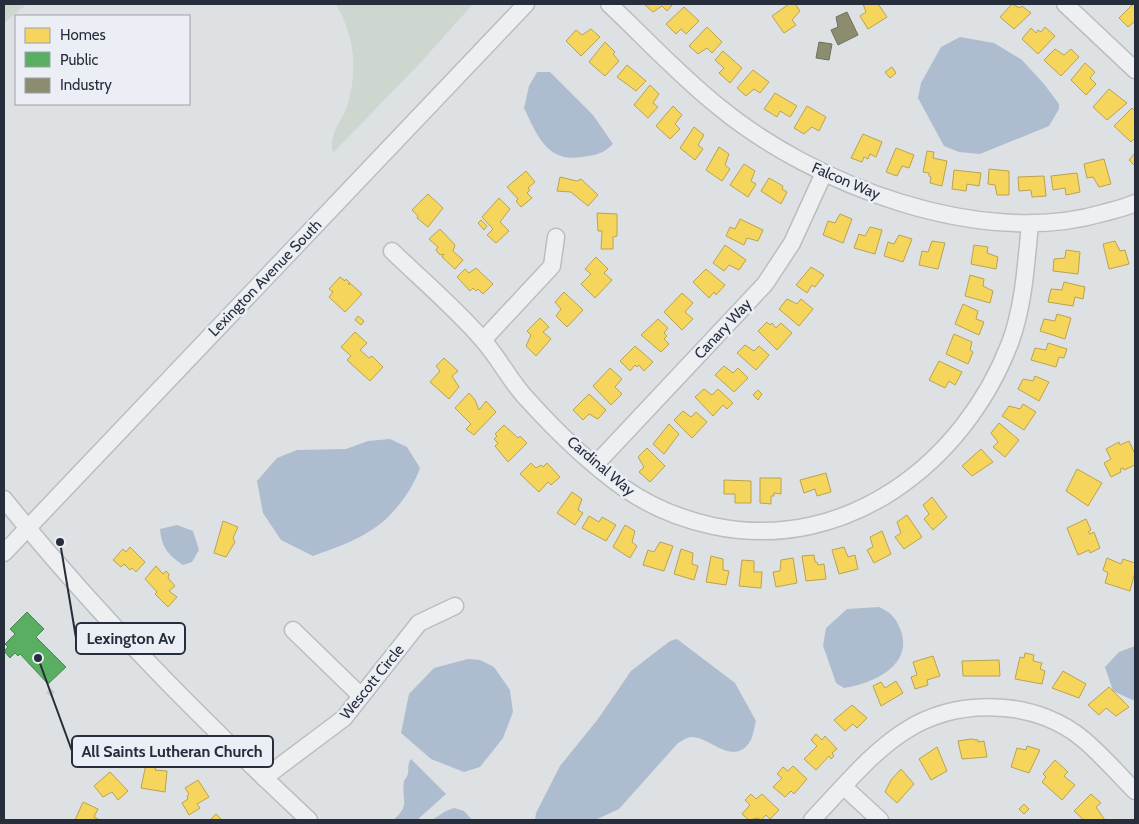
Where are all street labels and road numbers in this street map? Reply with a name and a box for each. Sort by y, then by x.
street label: Falcon Way [809,159,883,204]
street label: Lexington Avenue South [205,216,325,340]
street label: Canary Way [691,295,756,363]
street label: Cardinal Way [563,432,639,500]
street label: Wescott Circle [336,641,408,723]

